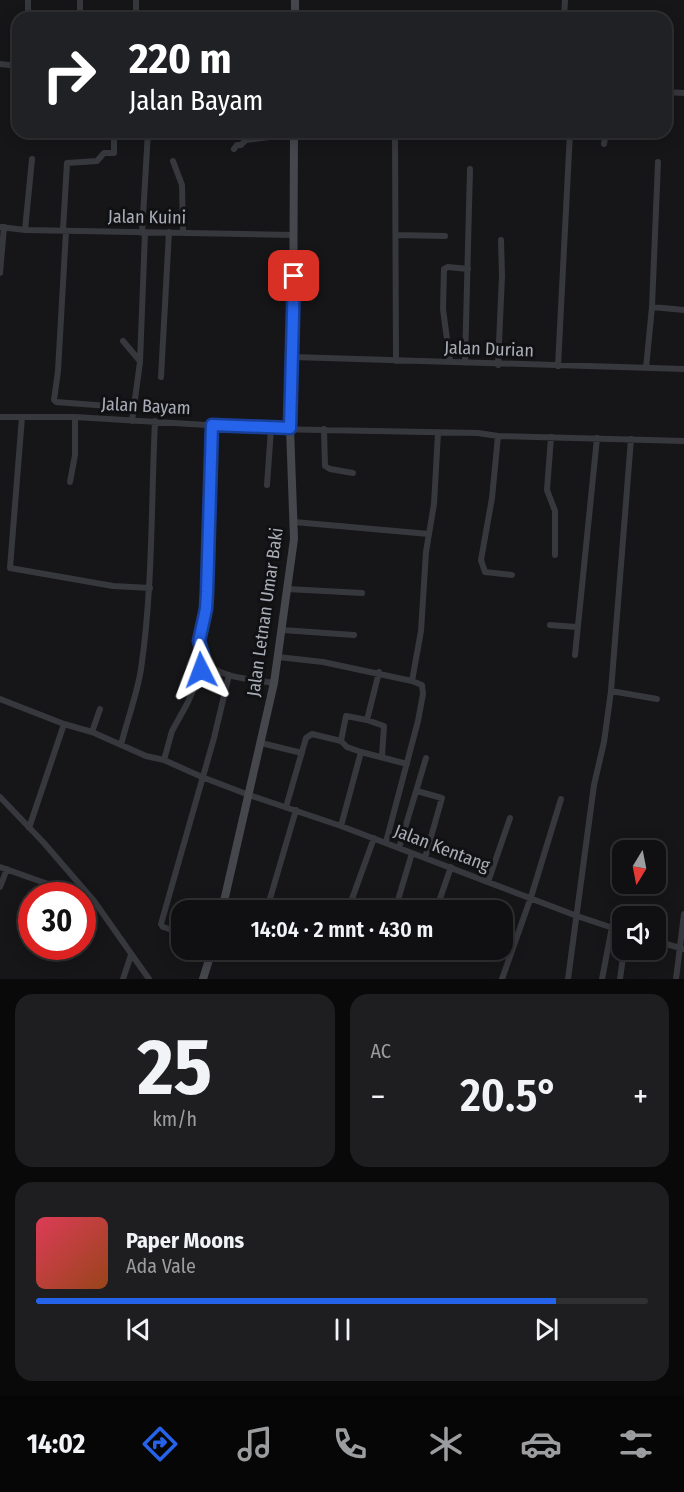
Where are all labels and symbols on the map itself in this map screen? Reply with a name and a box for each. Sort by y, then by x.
street label: Jalan Kuini [108,205,186,229]
pin [268,250,319,301]
street label: Jalan Durian [444,336,534,362]
street label: Jalan Bayam [101,393,191,419]
street label: Jalan Letnan Umar Baki [242,526,288,698]
position arrow [169,638,233,702]
street label: Jalan Kentang [391,820,494,877]
north arrow [612,840,666,894]
speed limit sign: 30 [18,882,96,960]

